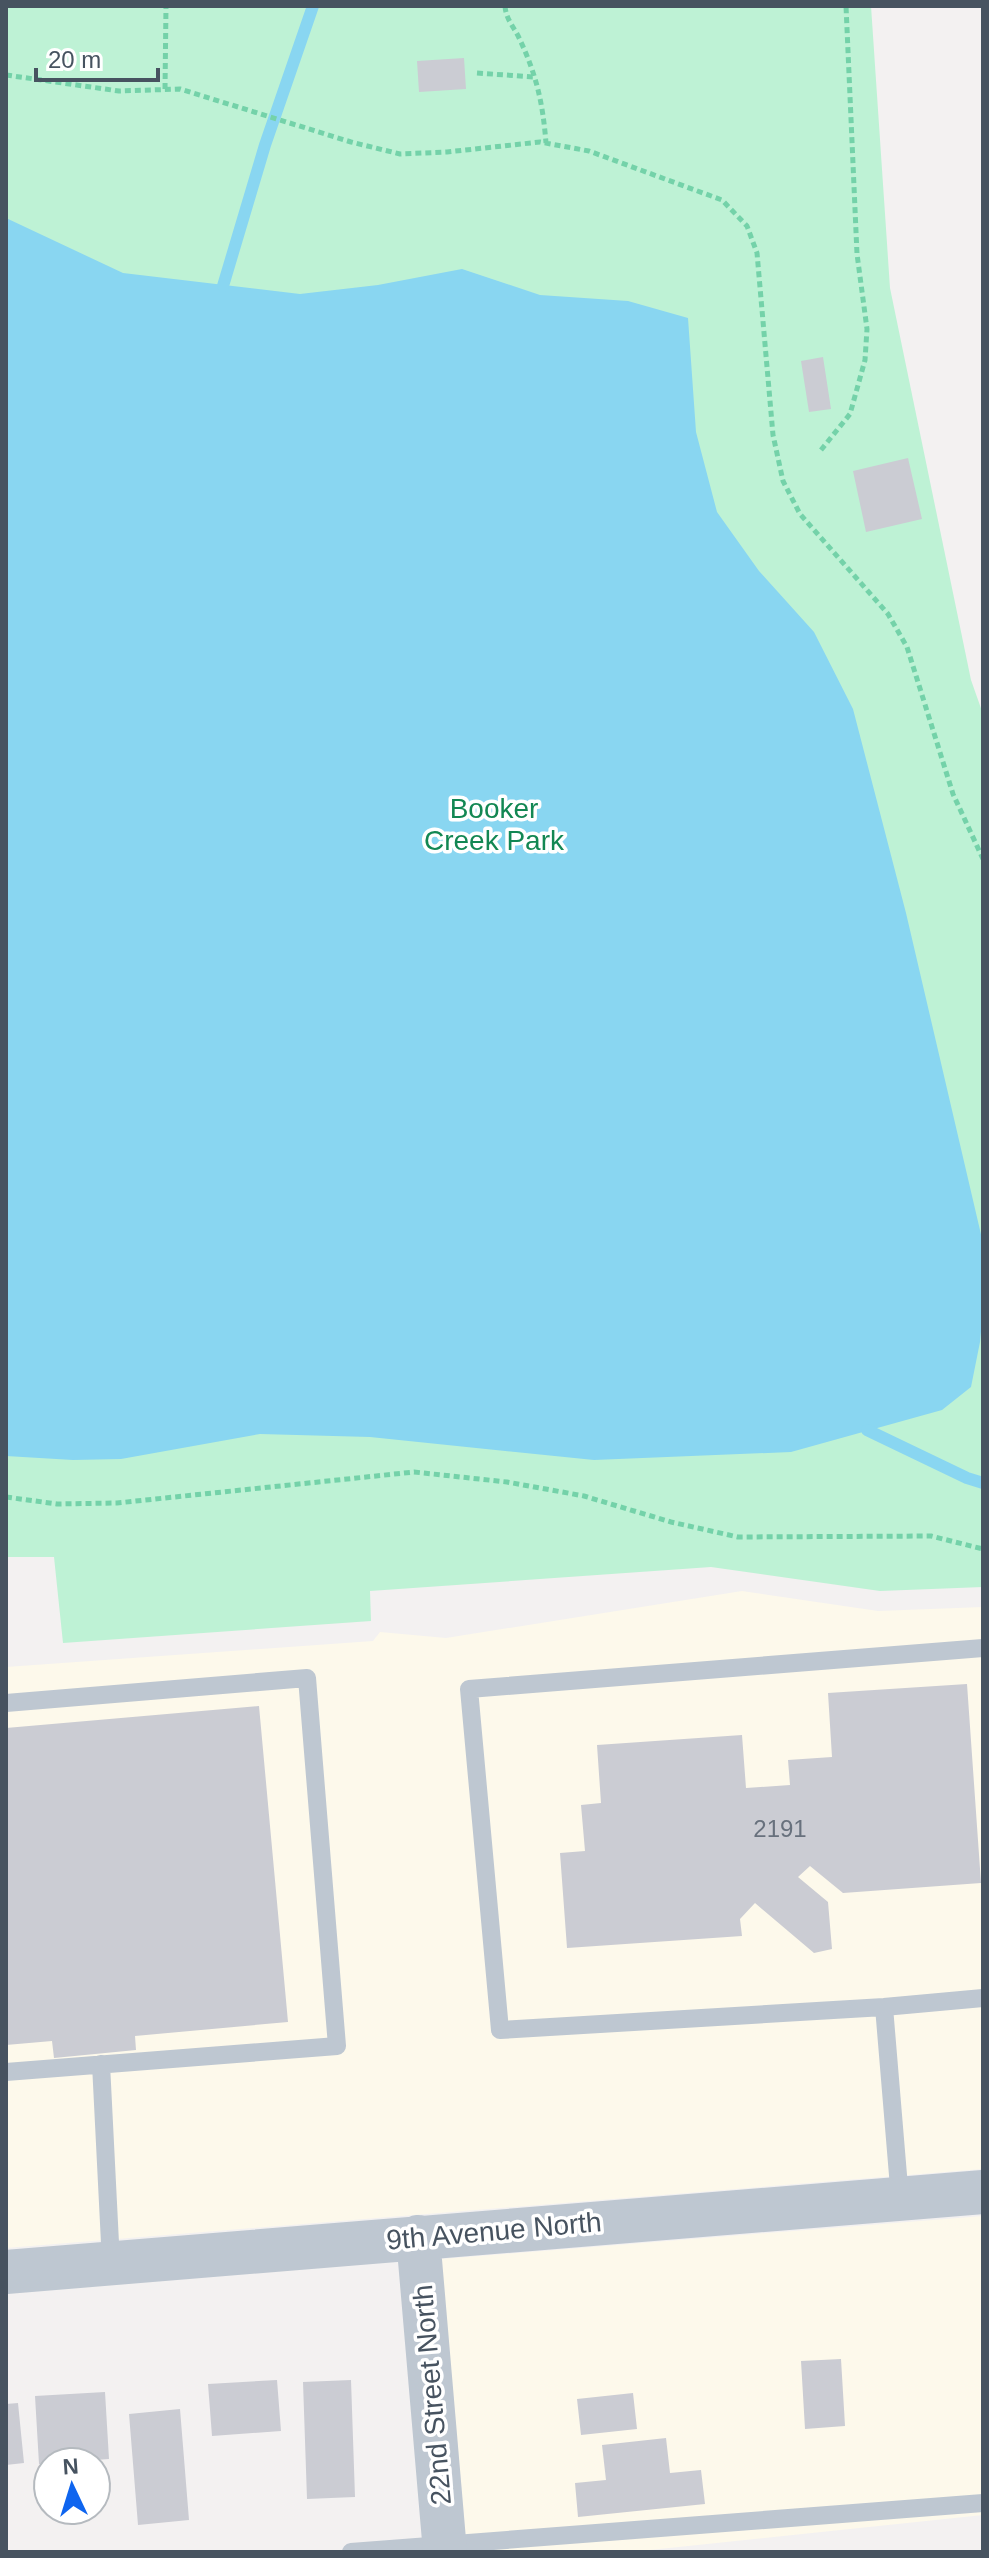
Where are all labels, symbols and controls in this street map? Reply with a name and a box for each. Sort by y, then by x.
scale bar [36,32,158,82]
text: 20 m [48,46,101,73]
park label: Booker Creek Park [424,793,565,856]
house number: 2191 [753,1815,807,1842]
street label: 9th Avenue North [385,2206,603,2256]
street label: 22nd Street North [407,2284,457,2506]
north arrow [32,2446,112,2526]
text: N [62,2454,79,2480]

